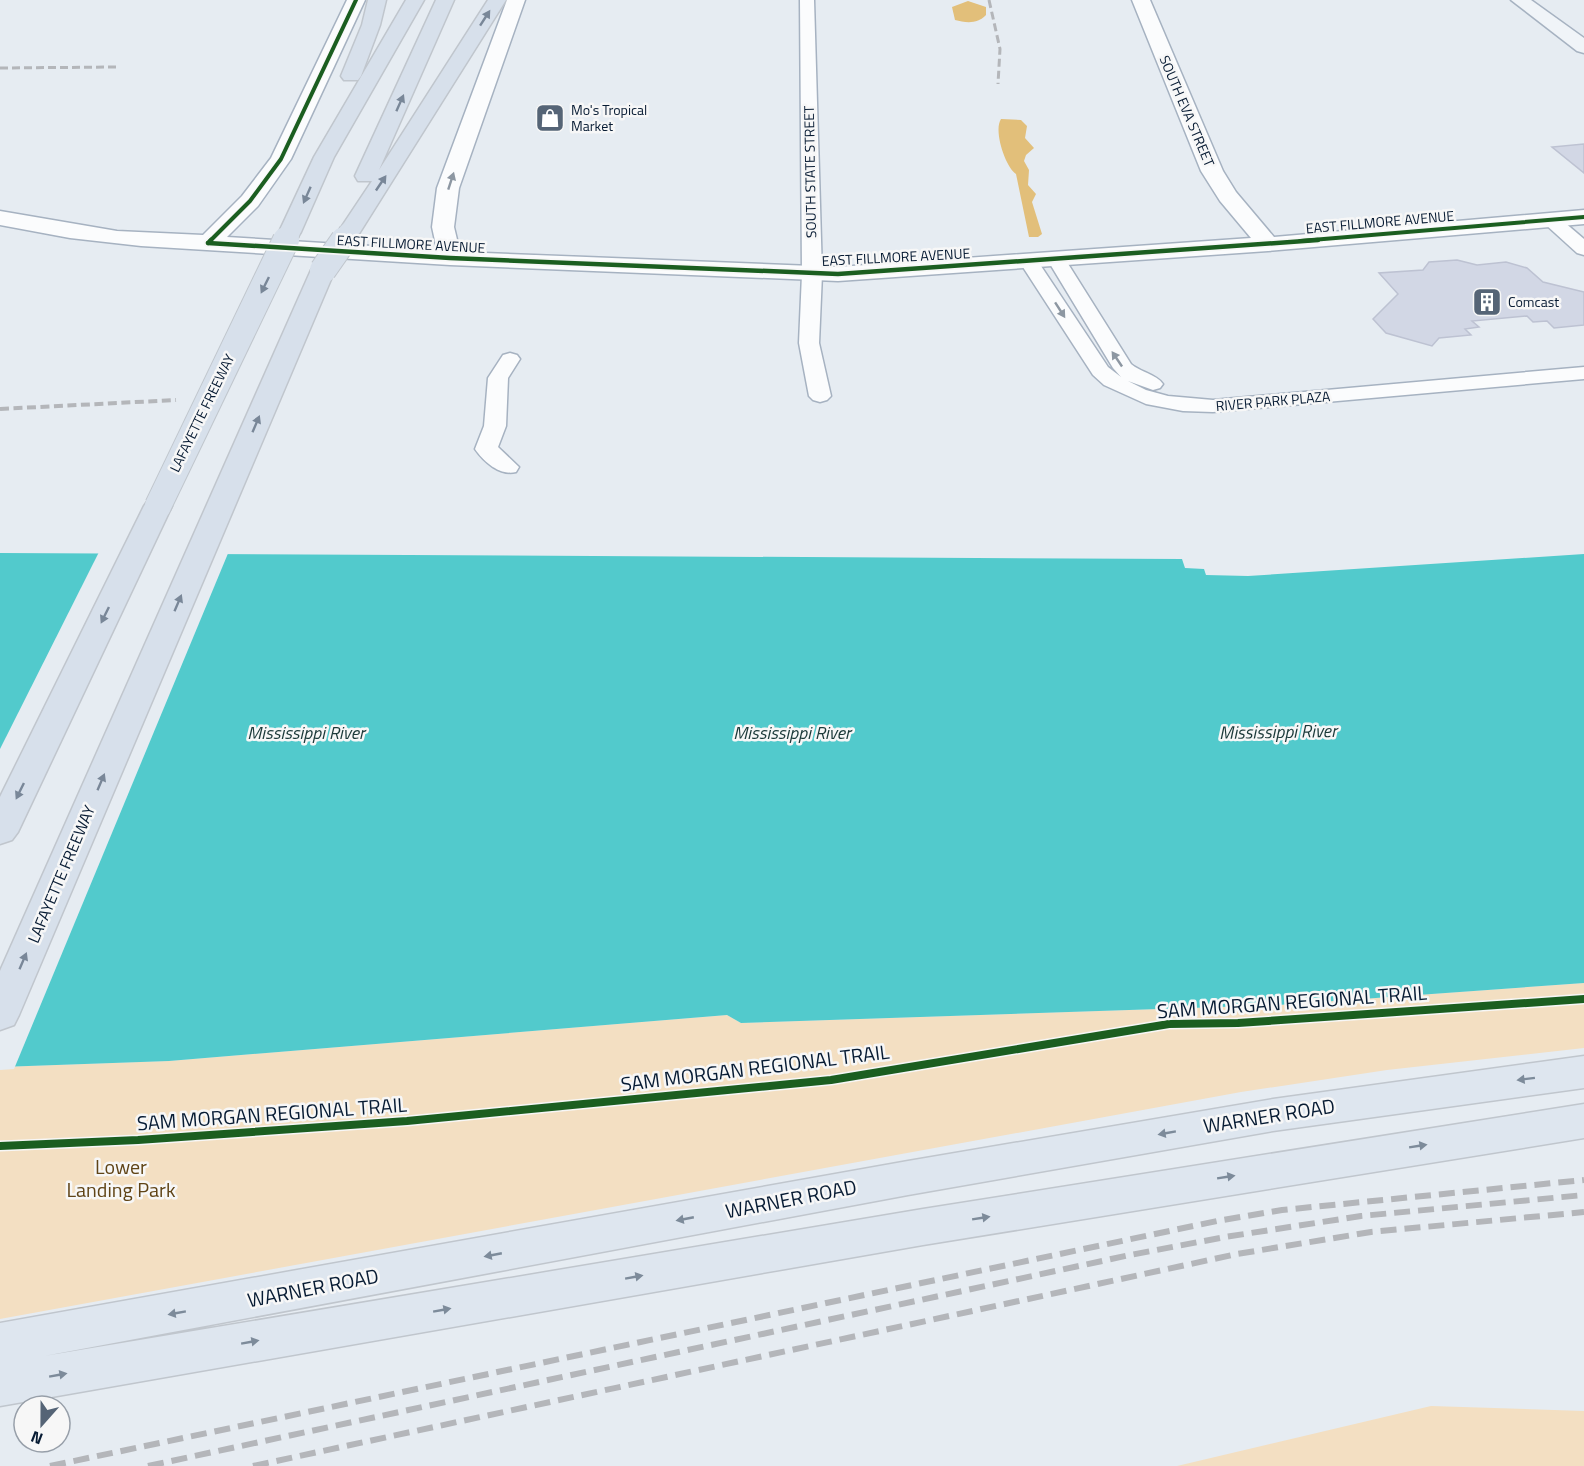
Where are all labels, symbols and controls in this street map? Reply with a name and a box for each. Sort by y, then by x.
one-way arrow [479,10,490,26]
street label: SOUTH EVA STREET [1155,52,1221,170]
one-way arrow [395,93,405,111]
place label: Mo's Tropical Market [571,99,647,136]
shop icon: Mo's Tropical Market [534,102,566,134]
street label: SOUTH STATE STREET [798,105,821,238]
one-way arrow [447,172,456,190]
one-way arrow [375,175,386,191]
one-way arrow [302,186,312,204]
street label: EAST FILLMORE AVENUE [1305,205,1455,238]
street label: EAST FILLMORE AVENUE [336,229,486,258]
street label: EAST FILLMORE AVENUE [821,242,971,271]
one-way arrow [260,276,269,293]
building icon: Comcast [1471,286,1503,318]
place label: Comcast [1508,291,1559,312]
one-way arrow [1054,302,1065,318]
street label: LAFAYETTE FREEWAY [164,350,240,475]
one-way arrow [1112,351,1123,367]
street label: RIVER PARK PLAZA [1215,385,1332,416]
one-way arrow [251,415,261,433]
one-way arrow [174,595,183,612]
one-way arrow [100,607,109,624]
water label: Mississippi River [1219,717,1339,746]
water label: Mississippi River [247,719,367,746]
water label: Mississippi River [733,719,853,746]
one-way arrow [96,773,106,791]
one-way arrow [15,782,25,799]
street label: LAFAYETTE FREEWAY [21,801,101,947]
one-way arrow [19,952,28,970]
street label: SAM MORGAN REGIONAL TRAIL [1156,977,1428,1026]
street label: SAM MORGAN REGIONAL TRAIL [619,1036,891,1099]
one-way arrow [1516,1074,1535,1083]
street label: SAM MORGAN REGIONAL TRAIL [136,1089,408,1138]
street label: WARNER ROAD [1201,1090,1337,1141]
one-way arrow [1157,1129,1176,1138]
one-way arrow [1409,1142,1428,1151]
park label: Lower Landing Park [67,1151,176,1205]
street label: WARNER ROAD [723,1171,859,1226]
one-way arrow [1216,1173,1235,1182]
one-way arrow [972,1213,991,1222]
one-way arrow [675,1215,694,1224]
one-way arrow [483,1250,502,1259]
street label: WARNER ROAD [245,1260,381,1315]
one-way arrow [625,1272,644,1281]
one-way arrow [433,1305,452,1314]
one-way arrow [168,1308,187,1317]
one-way arrow [240,1338,259,1347]
one-way arrow [48,1371,67,1380]
north arrow [12,1394,72,1454]
text: N [27,1425,46,1451]

